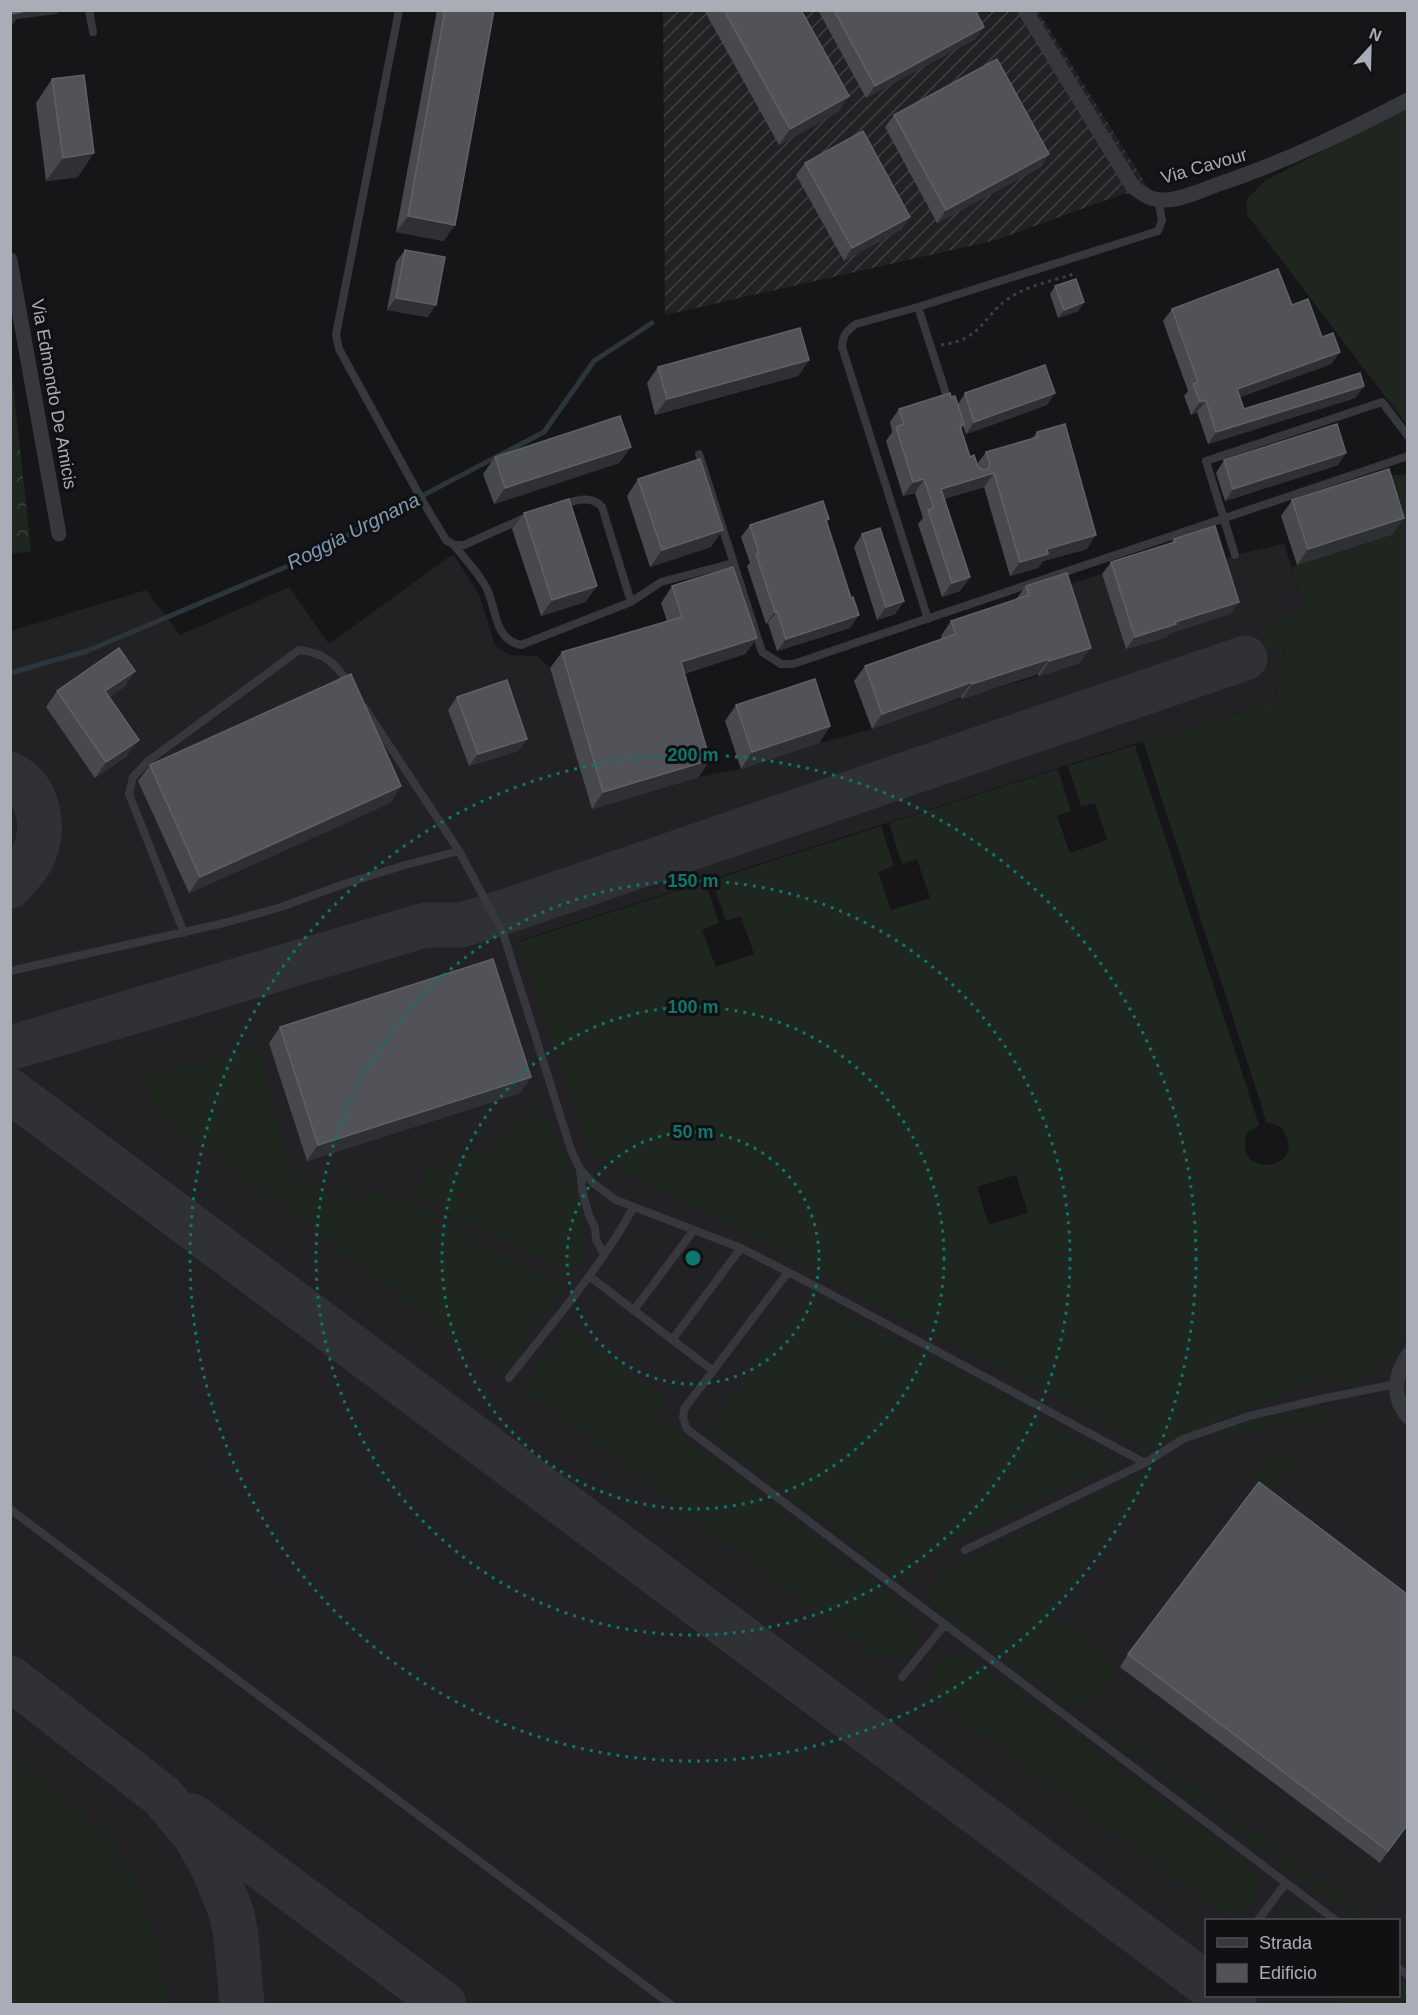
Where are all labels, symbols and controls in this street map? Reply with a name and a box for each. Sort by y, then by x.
north arrow [1340,18,1400,78]
text: N [1367,25,1384,45]
street label: Via Cavour [1159,144,1249,188]
street label: Via Edmondo De Amicis [27,297,81,491]
water label: Roggia Urgnana [283,488,423,574]
text: 200 m [667,745,719,765]
text: 150 m [667,871,719,891]
text: 100 m [667,997,719,1017]
text: 50 m [672,1122,714,1142]
centre of rings [683,1248,703,1268]
legend [1205,1919,1400,1997]
text: Strada [1259,1933,1313,1953]
text: Edificio [1259,1963,1317,1983]

